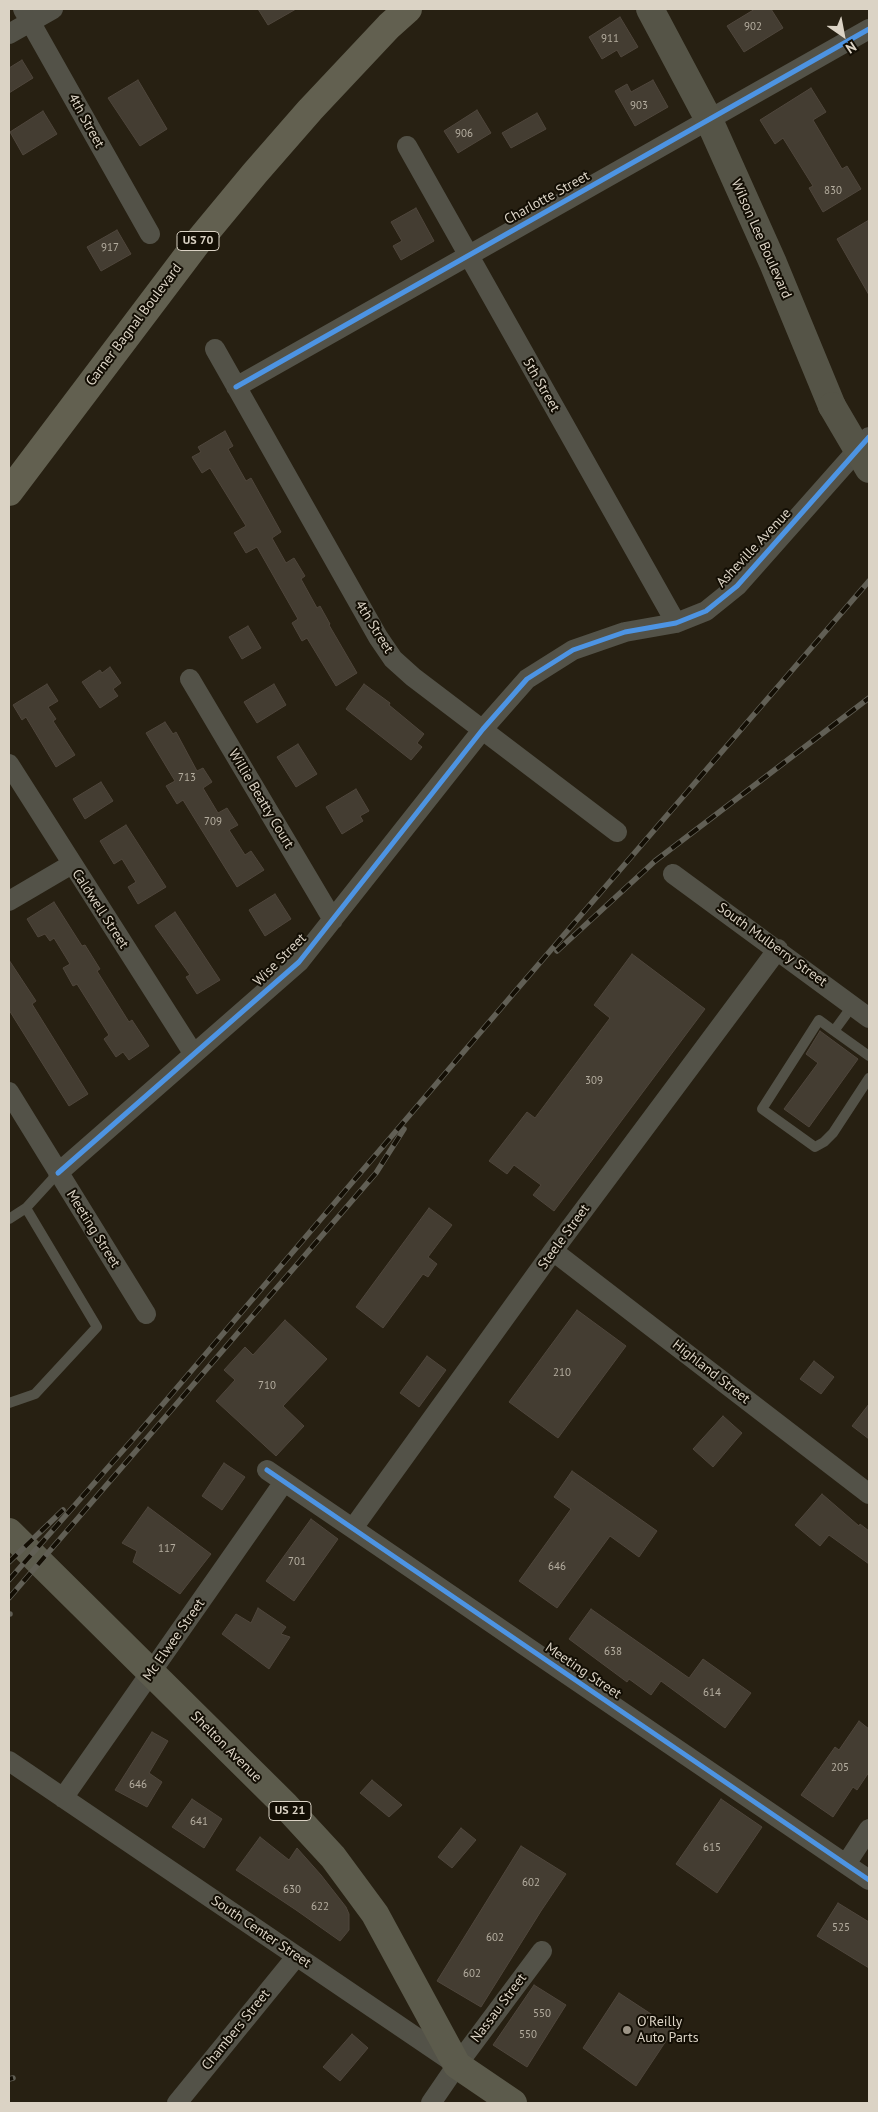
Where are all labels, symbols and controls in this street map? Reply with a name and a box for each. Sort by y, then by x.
north arrow [818,10,868,60]
house number: 902 [744,20,762,34]
house number: 911 [601,32,619,46]
text: N [842,38,860,58]
street label: 4th Street [64,91,108,151]
house number: 903 [630,99,648,113]
house number: 906 [455,127,473,141]
street label: Charlotte Street [501,168,593,228]
street label: Wilson Lee Boulevard [727,177,795,301]
house number: 830 [824,184,842,198]
road number: US 70 [177,232,219,250]
house number: 917 [101,241,119,255]
street label: Garner Bagnal Boulevard [83,261,185,389]
street label: 5th Street [519,355,563,415]
street label: Asheville Avenue [713,505,795,591]
street label: 4th Street [351,597,397,657]
street label: Willie Beatty Court [225,746,297,852]
house number: 713 [178,771,196,785]
house number: 709 [204,815,222,829]
street label: Caldwell Street [68,866,132,952]
street label: South Mulberry Street [714,900,830,990]
street label: Wise Street [250,930,310,990]
house number: 309 [585,1074,603,1088]
street label: Meeting Street [62,1187,124,1271]
street label: Steele Street [535,1201,593,1273]
street label: Highland Street [669,1336,753,1408]
house number: 210 [553,1366,571,1380]
house number: 710 [258,1379,276,1393]
house number: 117 [158,1542,176,1556]
house number: 701 [288,1555,306,1569]
house number: 646 [548,1560,566,1574]
street label: Mc Elwee Street [139,1596,209,1684]
street label: Meeting Street [542,1639,624,1703]
house number: 638 [604,1645,622,1659]
house number: 614 [703,1686,721,1700]
street label: Shelton Avenue [187,1708,265,1786]
house number: 205 [831,1761,849,1775]
house number: 646 [129,1778,147,1792]
road number: US 21 [269,1802,311,1820]
house number: 641 [190,1815,208,1829]
house number: 615 [703,1841,721,1855]
house number: 602 [522,1876,540,1890]
house number: 630 [283,1883,301,1897]
street label: South Center Street [208,1892,314,1972]
house number: 622 [311,1900,329,1914]
house number: 525 [832,1921,850,1935]
house number: 602 [486,1931,504,1945]
house number: 602 [463,1967,481,1981]
street label: Nassau Street [468,1970,530,2046]
street label: Chambers Street [198,1986,274,2074]
house number: 550 [533,2007,551,2021]
place label: O'Reilly Auto Parts [637,2014,699,2046]
marker: O'Reilly Auto Parts [621,2024,633,2036]
house number: 550 [519,2028,537,2042]

